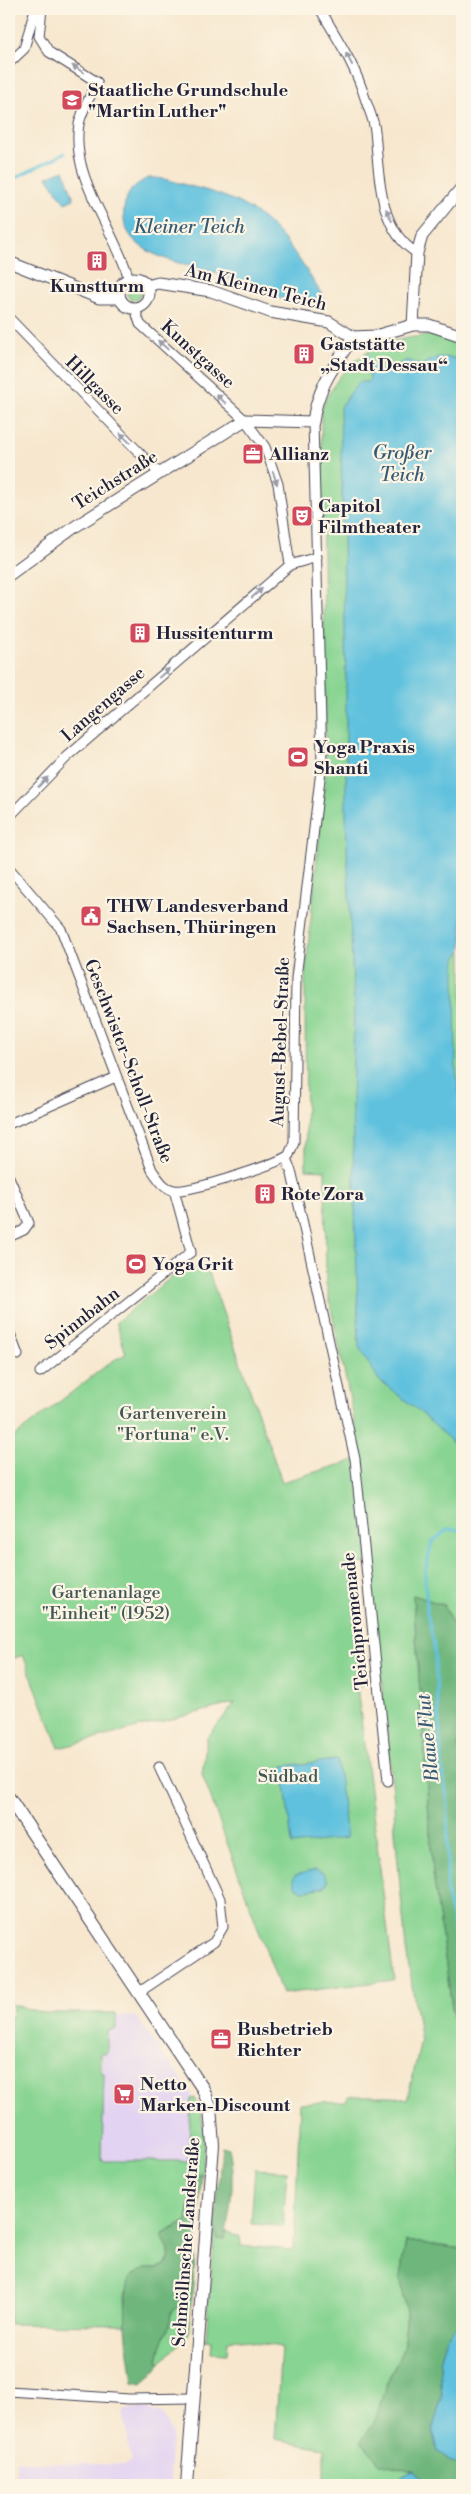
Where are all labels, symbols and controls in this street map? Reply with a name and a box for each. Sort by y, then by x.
one-way arrow [345,52,353,66]
one-way arrow [71,65,84,74]
place label: Staatliche Grundschule "Martin Luther" [88,79,288,123]
school or university icon: Staatliche Grundschule "Martin Luther" [60,88,84,112]
one-way arrow [384,208,392,222]
water label: Kleiner Teich [133,215,245,239]
building icon: Kunstturm [85,249,109,273]
street label: Am Kleinen Teich [182,259,329,316]
place label: Kunstturm [50,275,145,298]
street label: Kunstgasse [156,315,240,394]
place label: Gaststätte „Stadt Dessau“ [320,333,448,377]
one-way arrow [157,339,169,351]
building icon: Gaststätte „Stadt Dessau“ [292,342,316,366]
street label: Hillgasse [60,351,129,420]
one-way arrow [216,393,228,405]
one-way arrow [119,433,131,445]
water label: Großer Teich [372,441,433,487]
office icon: Allianz [241,442,265,466]
place label: Allianz [268,443,329,466]
street label: Teichstraße [68,445,162,516]
one-way arrow [272,471,280,486]
place label: Capitol Filmtheater [318,495,421,539]
theatre icon: Capitol Filmtheater [290,504,314,528]
one-way arrow [250,587,263,598]
building icon: Hussitenturm [128,621,152,645]
place label: Hussitenturm [156,622,274,645]
street label: Langengasse [57,662,150,747]
one-way arrow [157,668,170,679]
place label: Yoga Praxis Shanti [314,736,415,780]
sports icon: Yoga Praxis Shanti [286,745,310,769]
one-way arrow [37,776,49,788]
place label: THW Landesverband Sachsen, Thüringen [107,895,289,939]
public building icon: THW Landesverband Sachsen, Thüringen [79,904,103,928]
street label: Geschwister-Scholl-Straße [79,956,178,1167]
street label: August-Bebel-Straße [266,957,295,1128]
building icon: Rote Zora [253,1182,277,1206]
place label: Rote Zora [281,1183,364,1206]
sports icon: Yoga Grit [124,1252,148,1276]
place label: Yoga Grit [152,1253,234,1276]
street label: Spinnbahn [40,1282,125,1355]
park label: Gartenverein "Fortuna" e.V. [117,1402,229,1446]
street label: Teichpromenade [337,1551,374,1691]
park label: Gartenanlage "Einheit" (1952) [42,1581,170,1625]
water label: Blaue Flut [411,1692,445,1784]
park label: Südbad [258,1765,319,1788]
place label: Busbetrieb Richter [237,2018,333,2062]
office icon: Busbetrieb Richter [209,2027,233,2051]
place label: Netto Marken-Discount [140,2073,291,2117]
supermarket icon: Netto Marken-Discount [112,2082,136,2106]
street label: Schmöllnsche Landstraße [168,2136,205,2348]

